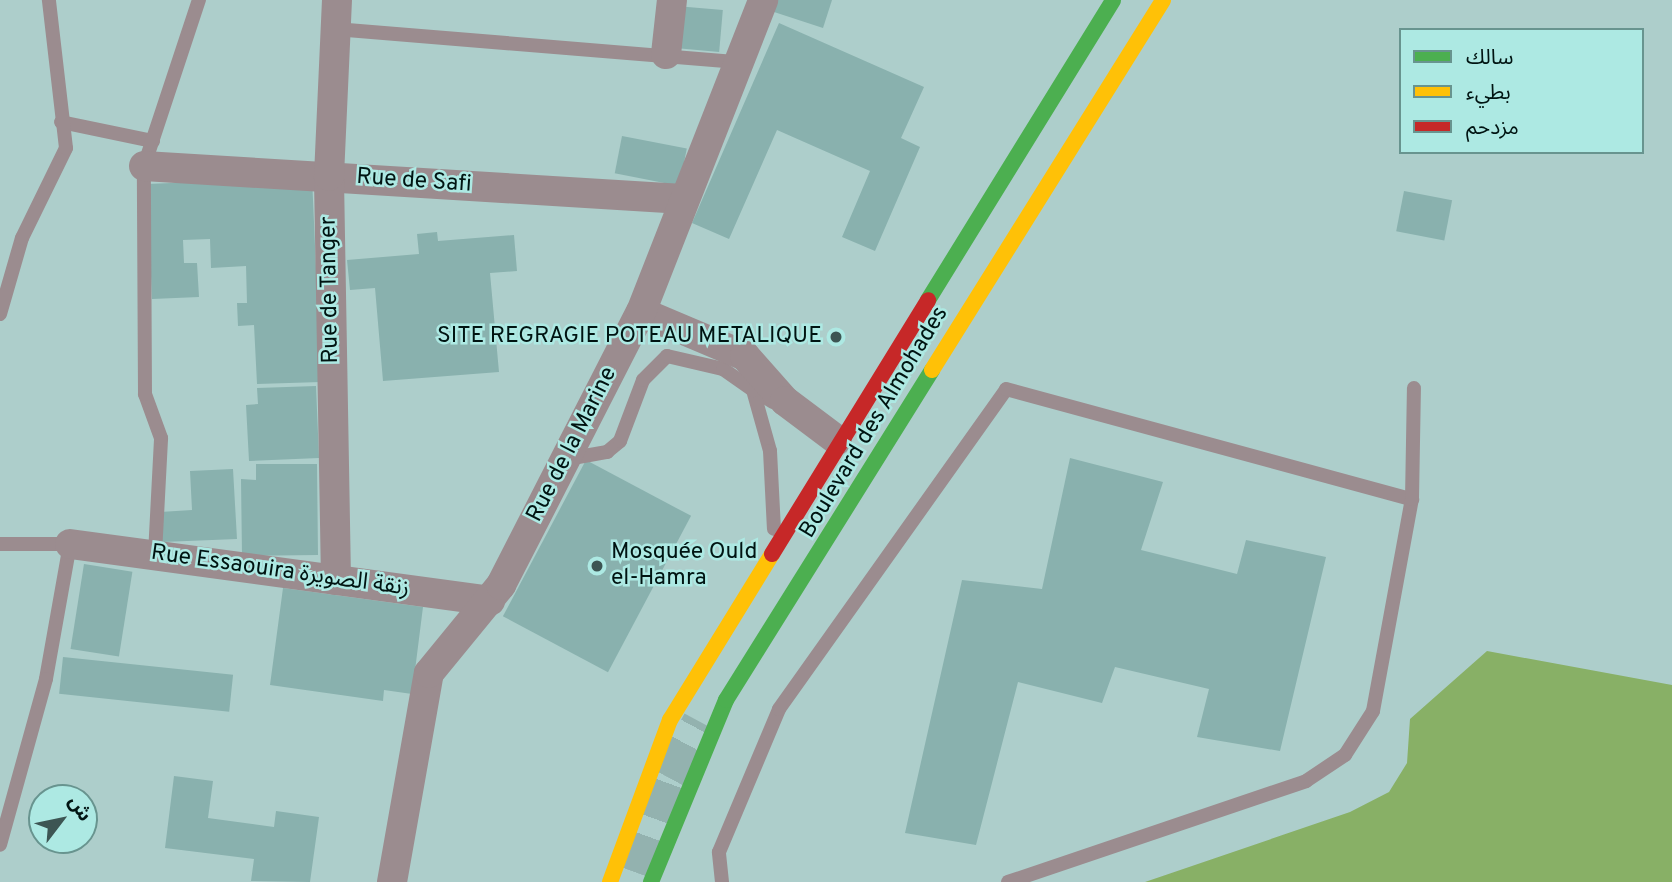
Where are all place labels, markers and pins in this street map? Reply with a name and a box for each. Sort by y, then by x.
place label: SITE REGRAGIE POTEAU METALIQUE [437,323,822,351]
marker: SITE REGRAGIE POTEAU METALIQUE [828,329,844,345]
place label: Mosquée Ould el-Hamra [611,539,757,593]
marker: Mosquée Ould el-Hamra [589,558,605,574]

